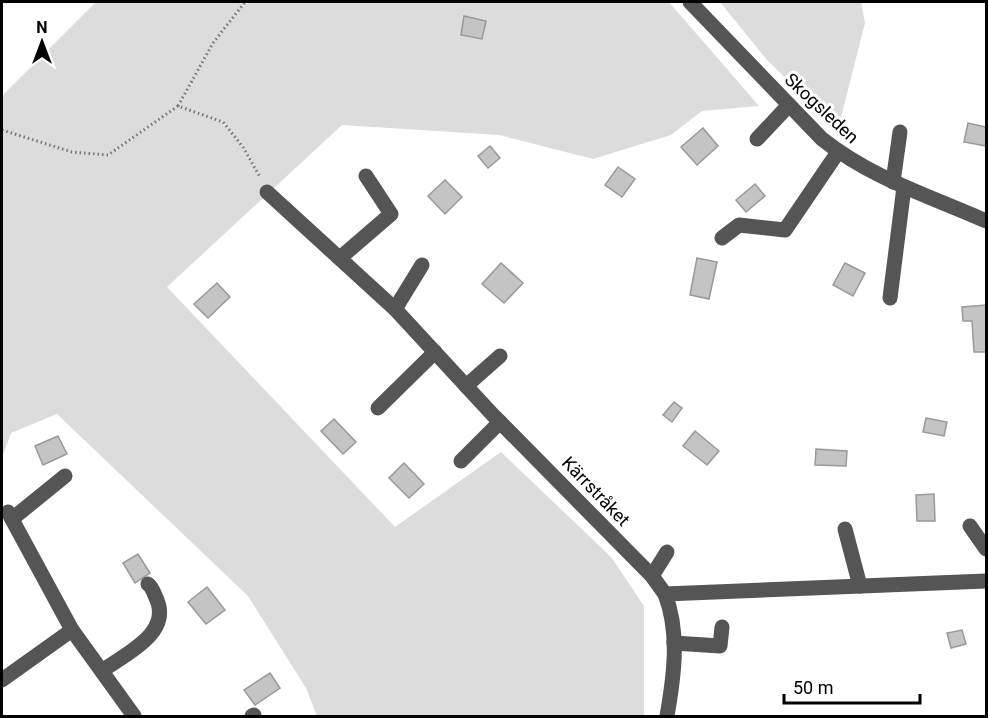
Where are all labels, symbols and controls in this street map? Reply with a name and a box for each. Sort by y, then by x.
north arrow [12,12,72,72]
text: N [36,18,48,37]
street label: Skogsleden [781,69,863,147]
street label: Kärrstråket [558,452,634,530]
scale bar [784,667,920,705]
text: 50 m [793,677,833,698]

